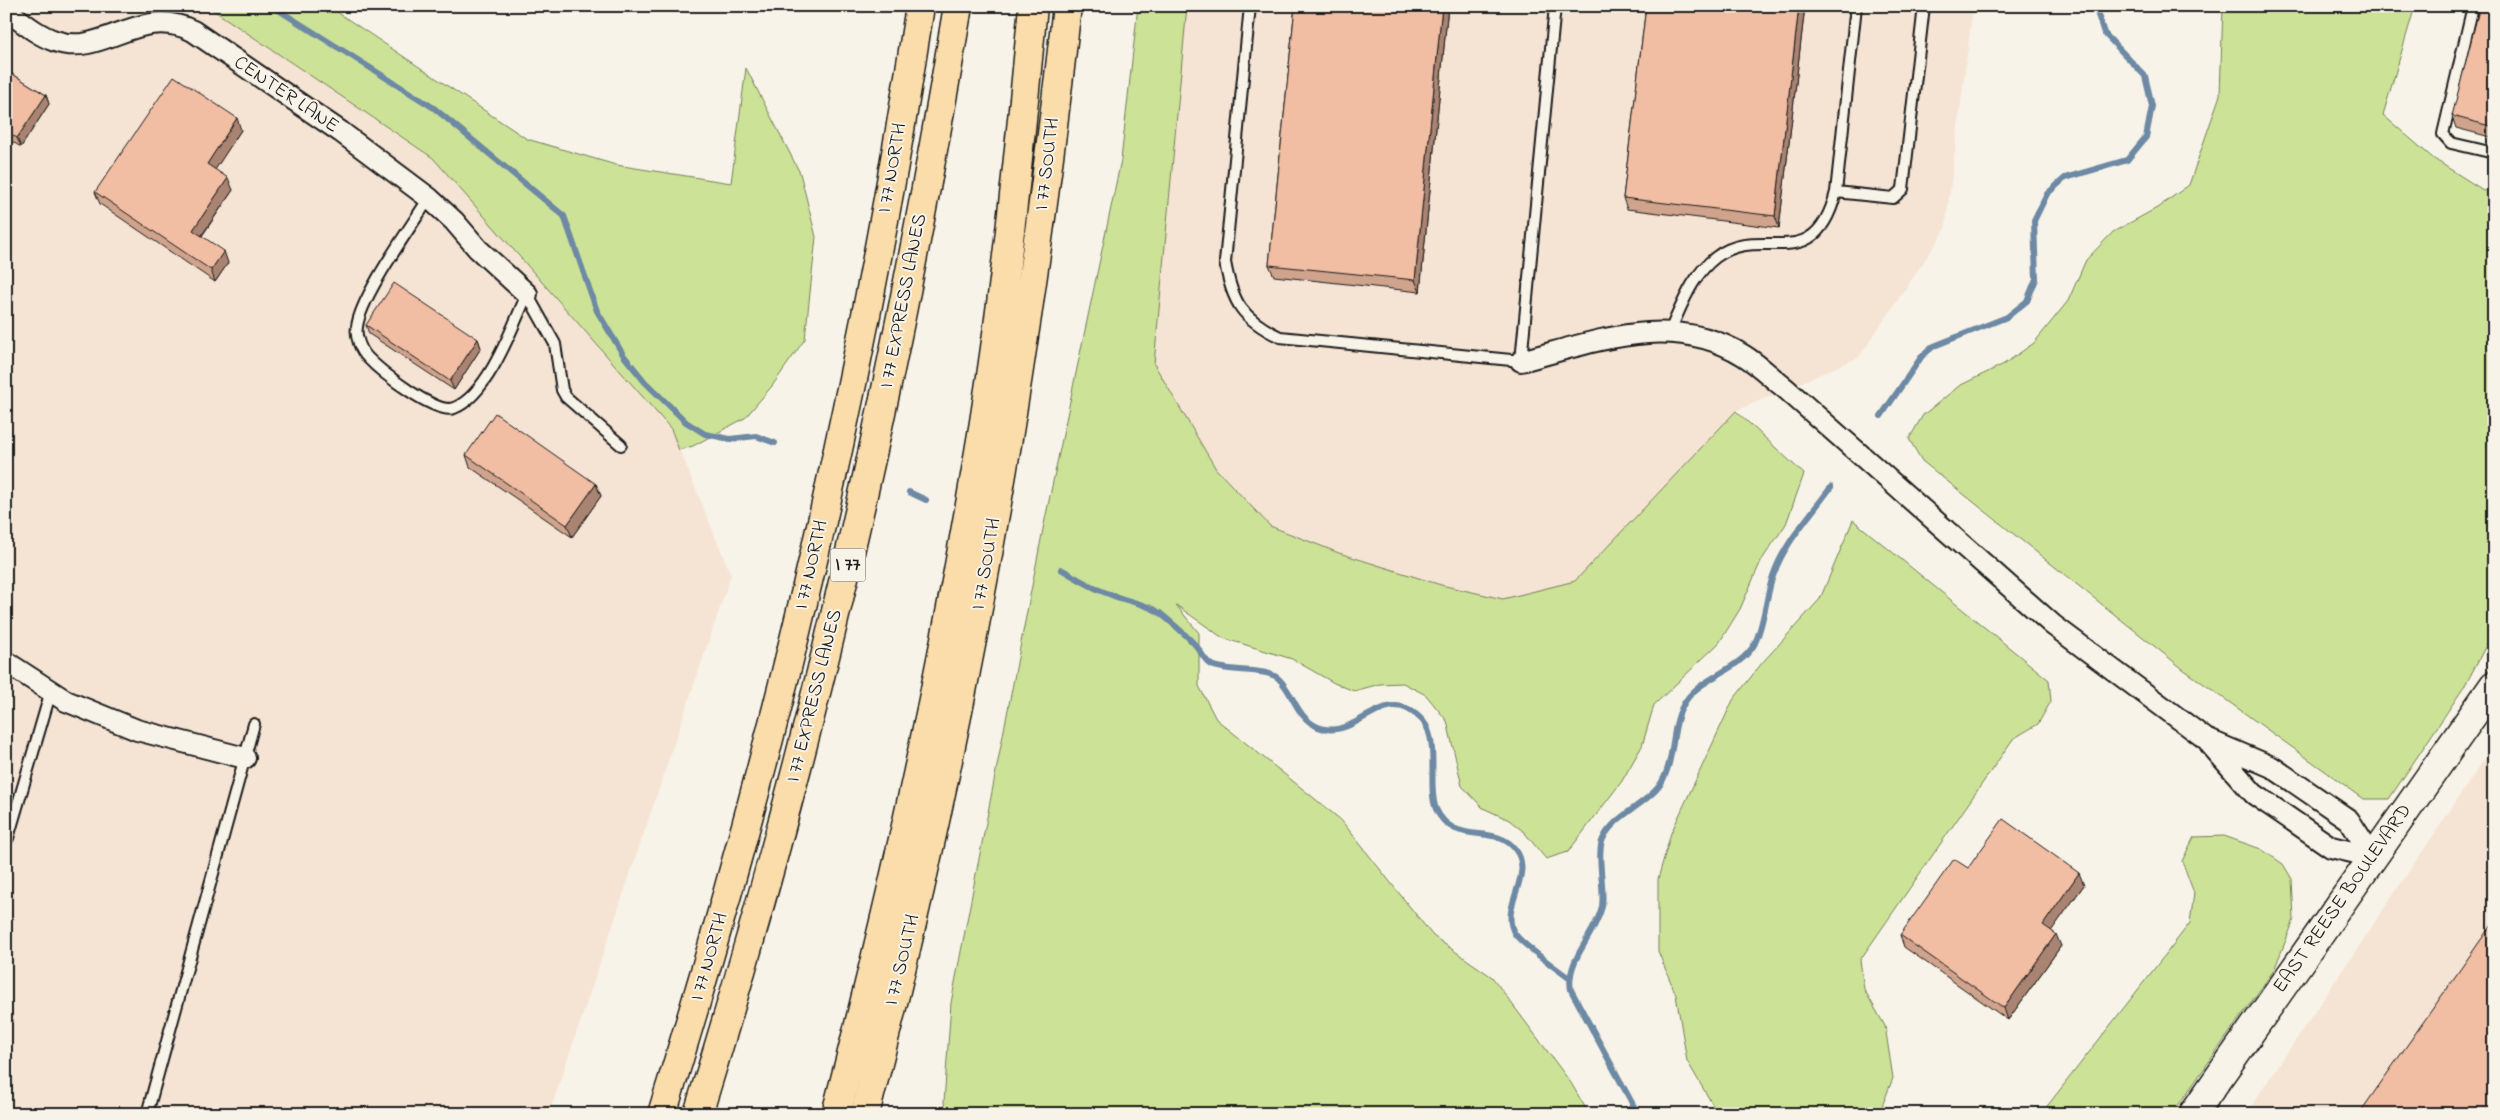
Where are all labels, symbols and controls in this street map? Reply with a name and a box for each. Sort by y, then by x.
street label: CENTER LANE [227,49,345,141]
street label: I 77 SOUTH [1028,116,1068,212]
street label: I 77 NORTH [871,121,915,215]
street label: I 77 EXPRESS LANES [873,211,935,391]
street label: I 77 SOUTH [965,516,1009,612]
street label: I 77 NORTH [788,518,836,612]
road number: I 77 [830,548,866,582]
street label: I 77 EXPRESS LANES [779,606,851,786]
street label: EAST REESE BOULEVARD [2267,798,2419,1000]
street label: I 77 NORTH [684,909,736,1005]
street label: I 77 SOUTH [878,911,928,1009]

